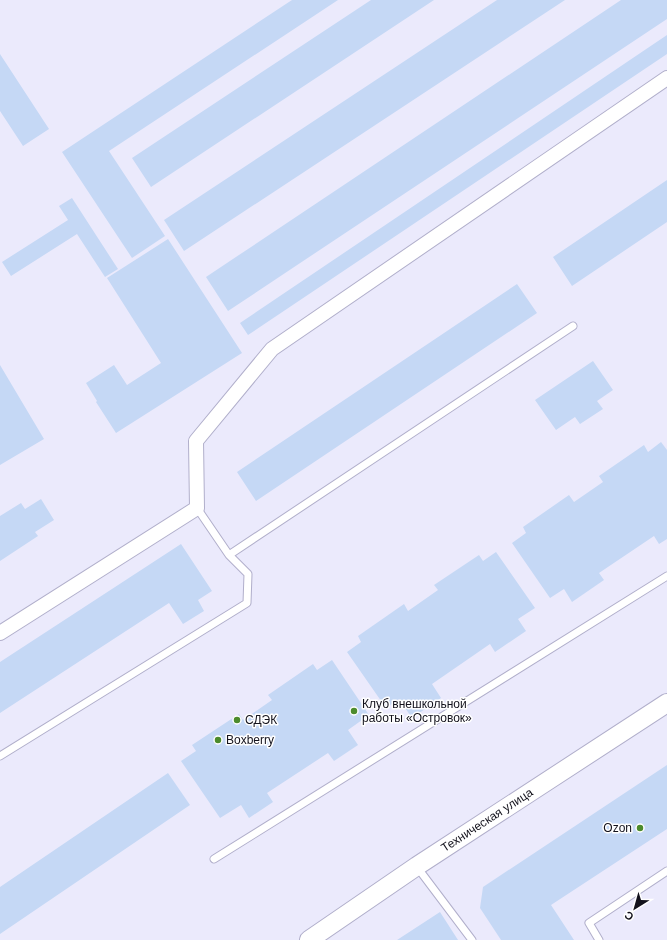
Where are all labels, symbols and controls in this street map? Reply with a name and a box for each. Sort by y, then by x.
place label: Клуб внешкольной работы «Островок» [362,697,472,725]
marker: Клуб внешкольной работы «Островок» [349,706,359,716]
place label: СДЭК [245,713,277,727]
marker: СДЭК [232,715,242,725]
place label: Boxberry [226,733,274,747]
marker: Boxberry [213,735,223,745]
street label: Техническая улица [439,785,536,855]
place label: Ozon [603,821,632,835]
marker: Ozon [635,823,645,833]
north arrow [615,888,655,928]
text: С [622,909,636,923]

